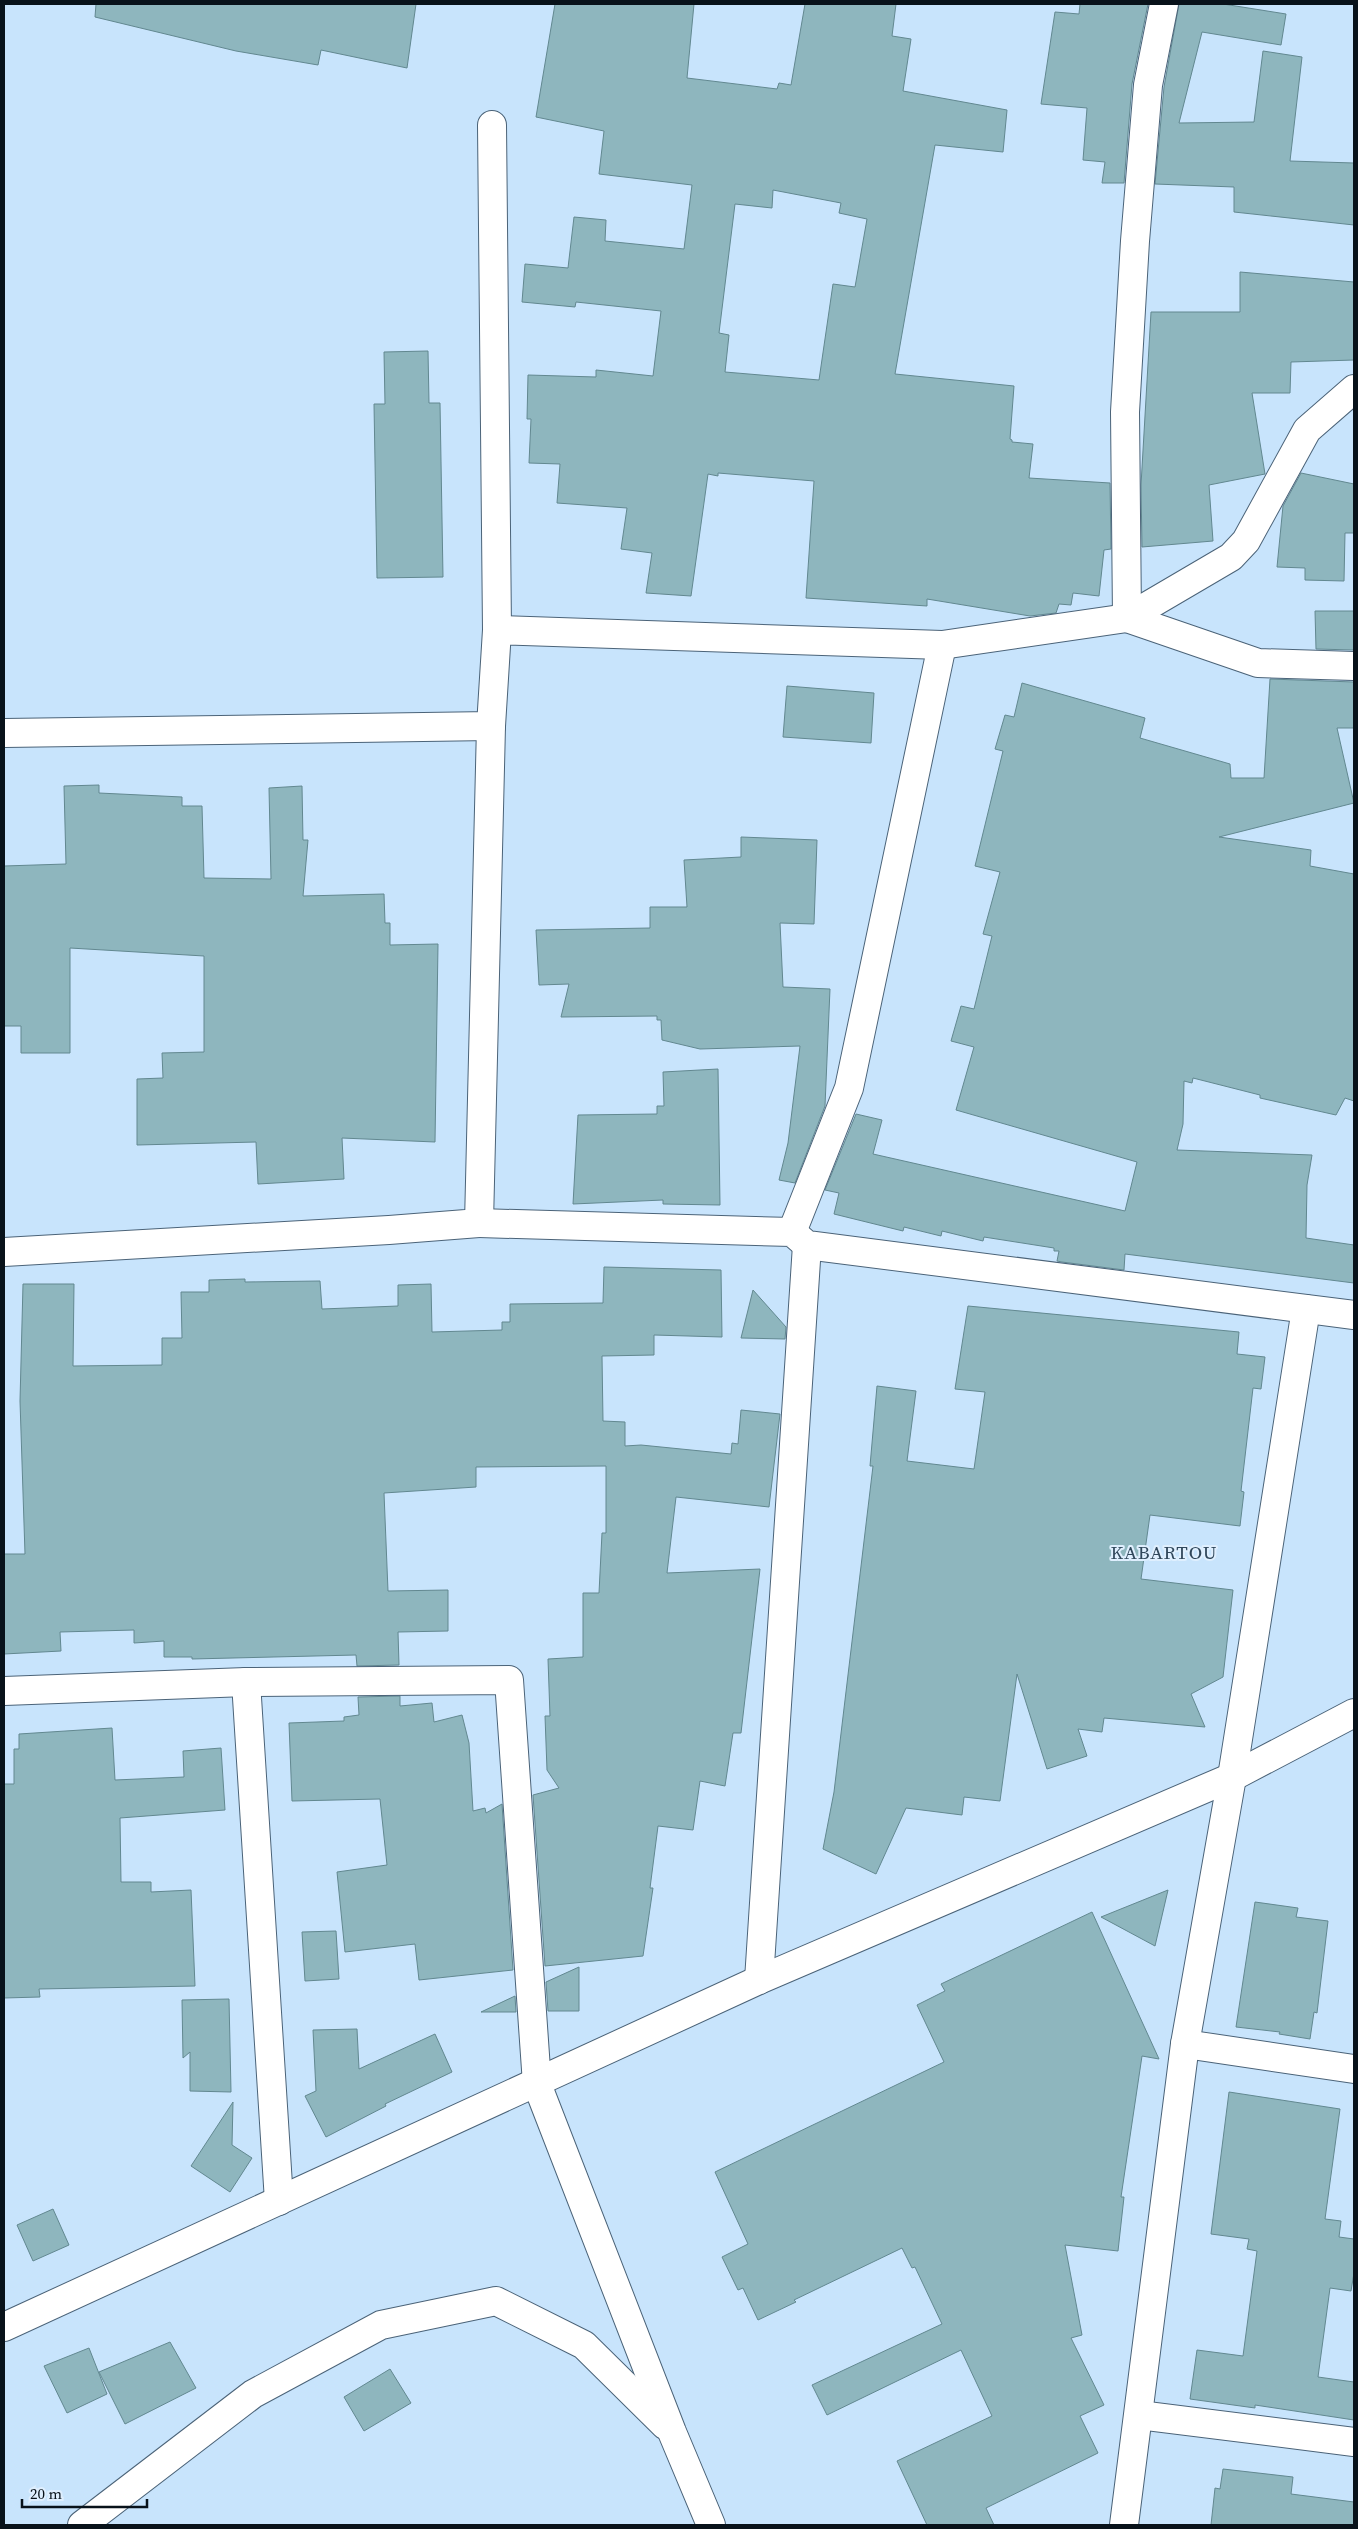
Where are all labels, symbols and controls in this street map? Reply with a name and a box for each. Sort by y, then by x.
district label: KABARTOU [1110,1539,1218,1565]
scale bar [22,2476,148,2508]
text: 20 m [30,2483,62,2504]

